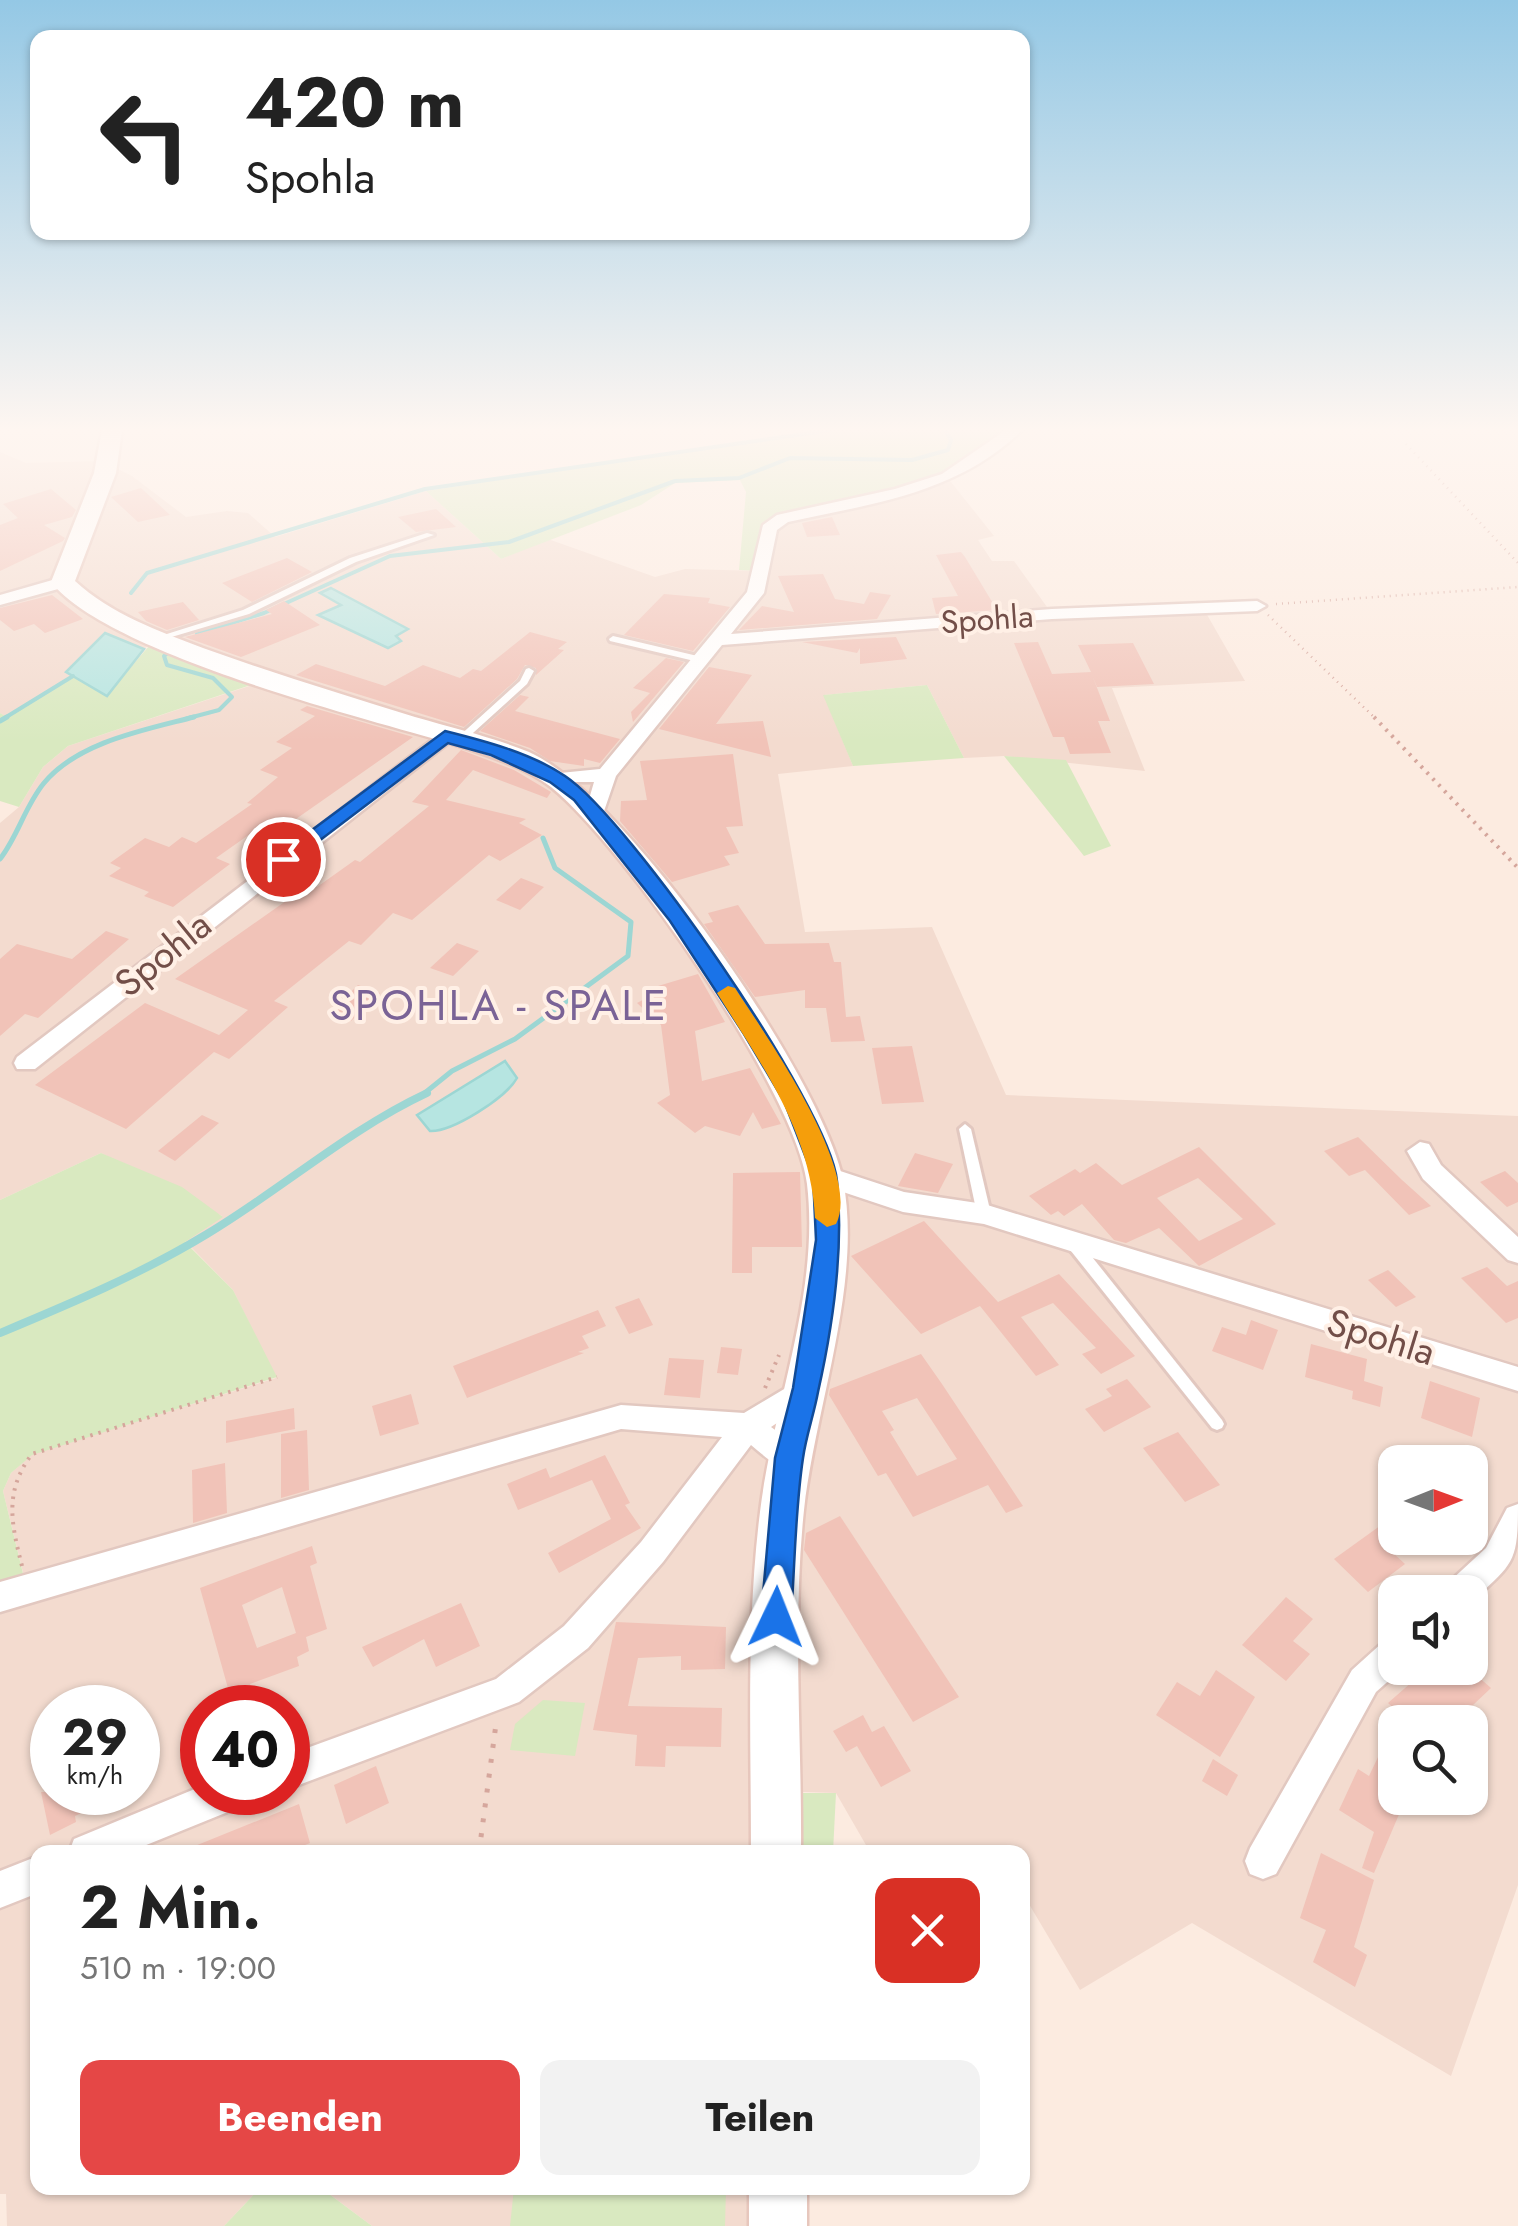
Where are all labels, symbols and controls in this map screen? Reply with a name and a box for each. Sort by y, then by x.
text: 420 m [245,52,465,153]
icon: left [80,70,210,200]
text: Spohla [245,145,376,210]
street label: Spohla [939,593,1035,645]
pin [241,817,326,902]
icon: arrive [256,832,311,887]
street label: Spohla [103,898,223,1010]
district label: SPOHLA - SPALE [330,975,668,1036]
street label: Spohla [1320,1294,1442,1379]
north arrow [1378,1445,1488,1555]
map controls [1378,1445,1488,1815]
position arrow [724,1565,828,1669]
button: sound [1378,1575,1488,1685]
speed limit sign: 40 [180,1685,310,1815]
text: 29 [62,1701,128,1774]
button: search [1378,1705,1488,1815]
text: km/h [67,1757,123,1793]
text: 2 Min. [80,1864,261,1951]
button: close [875,1878,980,1983]
text: 510 m · 19:00 [80,1945,276,1991]
button: Beenden [80,2060,520,2175]
button: Teilen [540,2060,980,2175]

